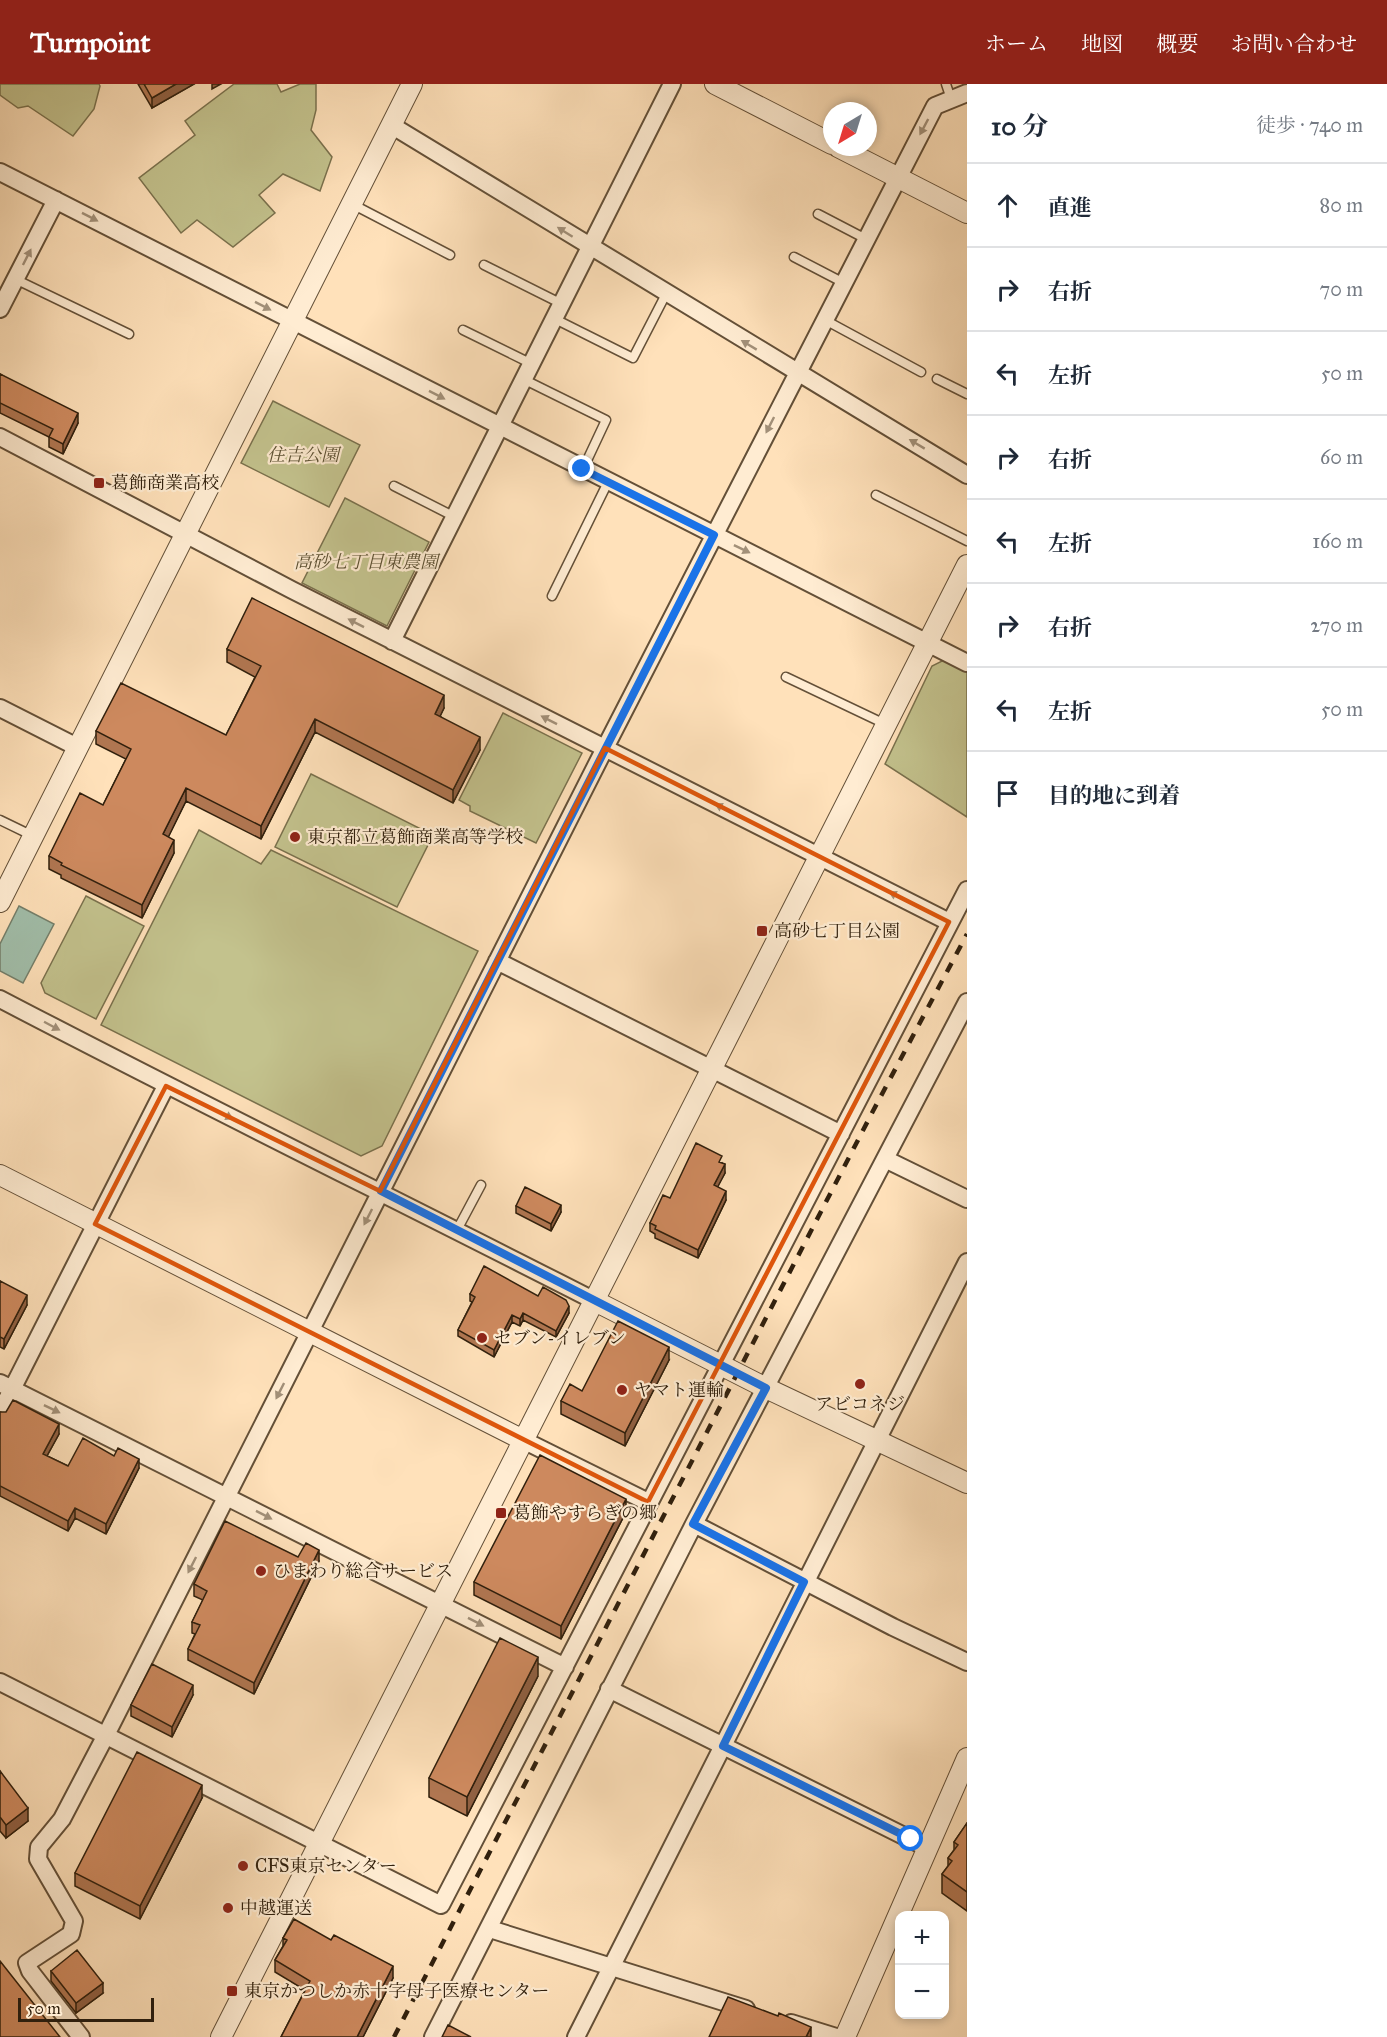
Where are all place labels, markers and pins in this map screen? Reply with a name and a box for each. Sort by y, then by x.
place label: 葛飾商業高校 [111,472,219,494]
marker: 葛飾商業高校 [92,476,106,490]
place label: 東京都立葛飾商業高等学校 [307,826,523,848]
marker: 東京都立葛飾商業高等学校 [288,830,302,844]
place label: 高砂七丁目公園 [774,920,900,942]
marker: 高砂七丁目公園 [755,924,769,938]
place label: セブン-イレブン [494,1327,626,1349]
marker: セブン-イレブン [475,1331,489,1345]
marker: アビコネジ [853,1377,867,1391]
place label: ヤマト運輸 [634,1379,724,1401]
marker: ヤマト運輸 [615,1383,629,1397]
place label: アビコネジ [815,1393,905,1415]
place label: 葛飾やすらぎの郷 [513,1502,657,1524]
marker: 葛飾やすらぎの郷 [494,1506,508,1520]
place label: ひまわり総合サービス [273,1560,453,1582]
marker: ひまわり総合サービス [254,1564,268,1578]
place label: CFS東京センター [255,1855,397,1877]
marker: CFS東京センター [236,1859,250,1873]
place label: 中越運送 [240,1897,312,1919]
marker: 中越運送 [221,1901,235,1915]
place label: 東京かつしか赤十字母子医療センター [244,1980,549,2002]
marker: 東京かつしか赤十字母子医療センター [225,1984,239,1998]

